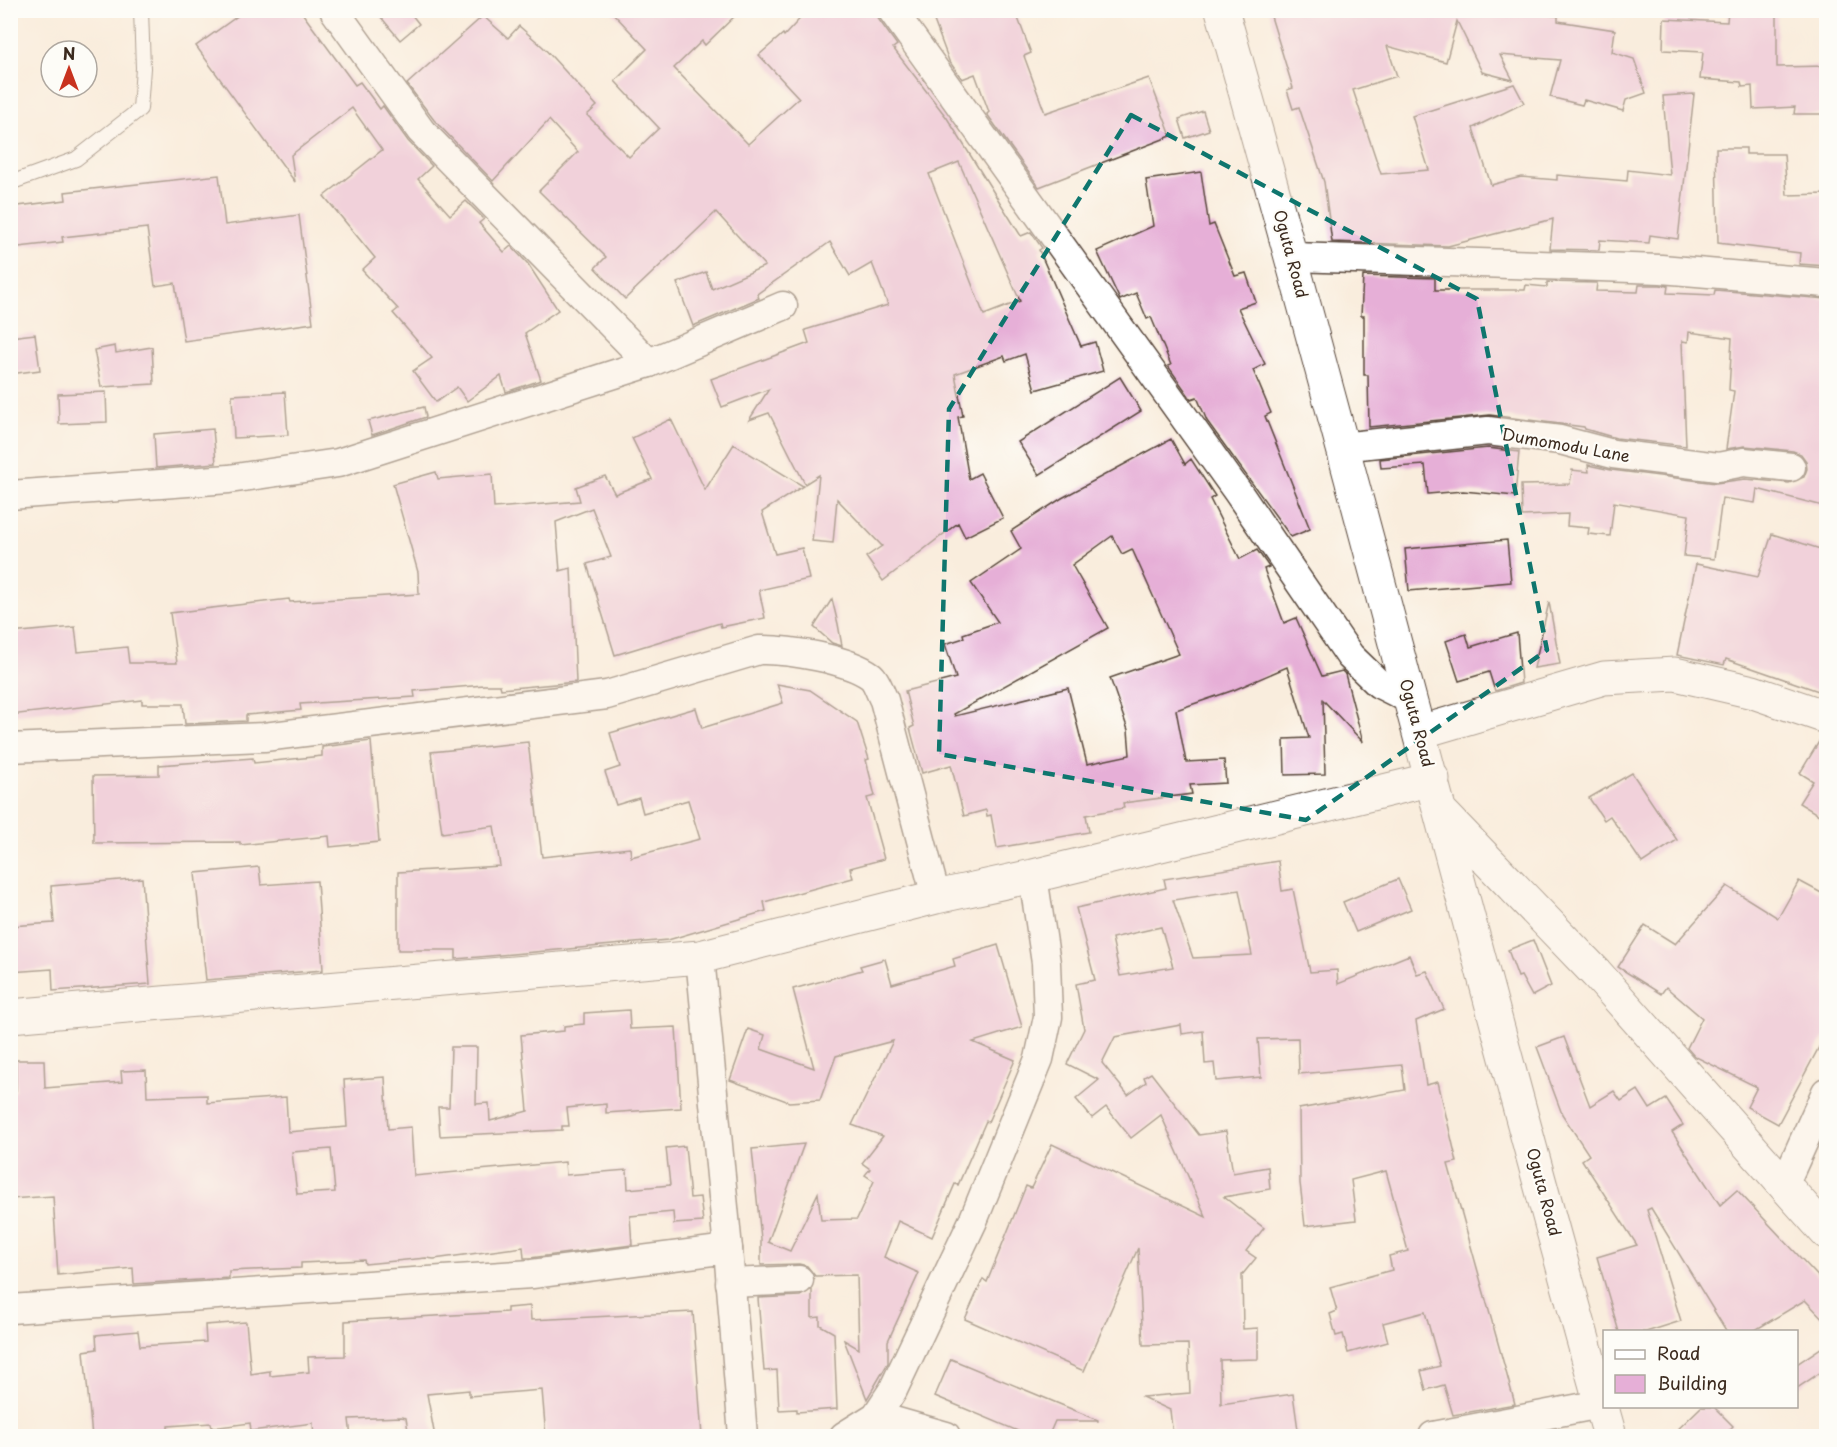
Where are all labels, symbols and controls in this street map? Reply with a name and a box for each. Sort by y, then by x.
north arrow [39,39,99,99]
text: N [63,41,75,65]
street label: Oguta Road [1269,207,1315,301]
street label: Dumomodu Lane [1500,421,1632,467]
street label: Oguta Road [1395,676,1441,770]
street label: Oguta Road [1522,1145,1568,1239]
legend [1603,1330,1798,1408]
text: Road [1657,1339,1701,1366]
text: Building [1657,1369,1727,1396]

